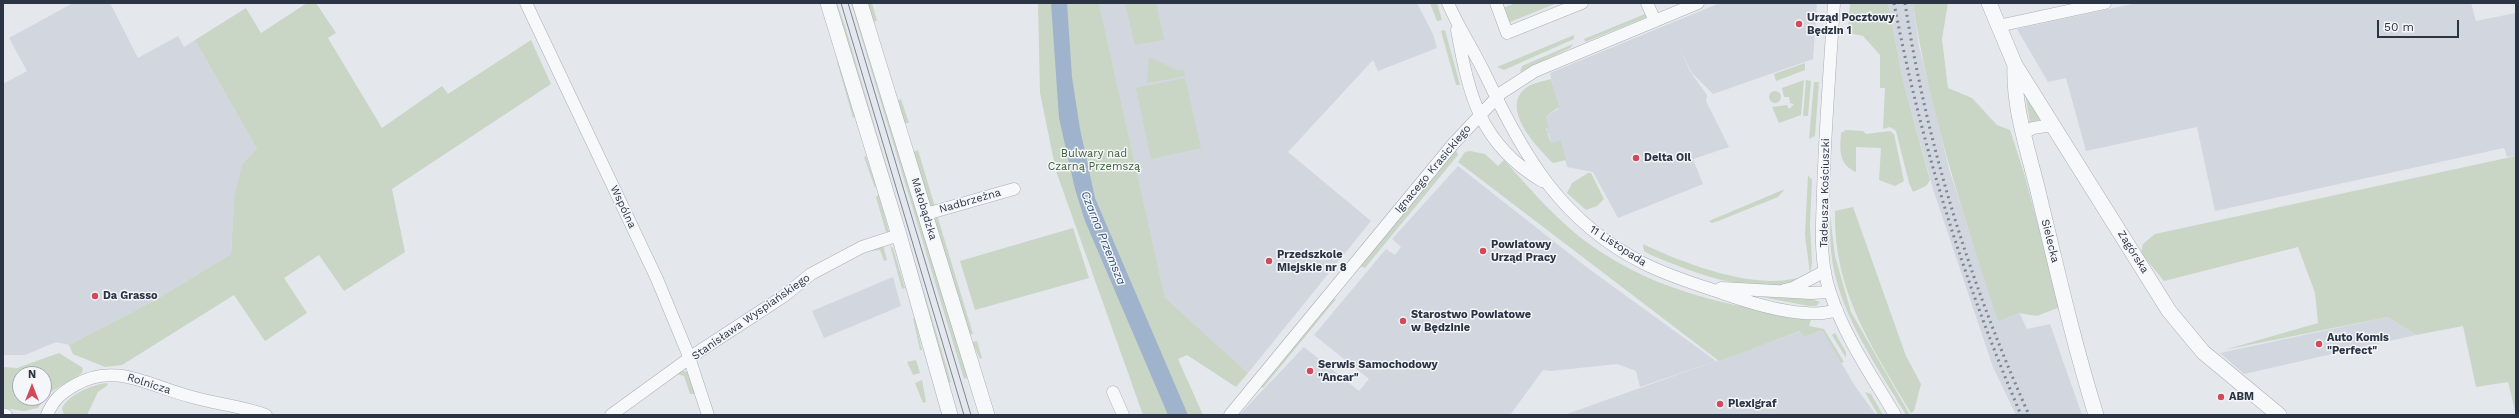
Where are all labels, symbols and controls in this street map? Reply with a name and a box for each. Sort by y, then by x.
place label: Urząd Pocztowy Będzin 1 [1807,11,1895,37]
scale bar [2379,12,2461,38]
marker: Urząd Pocztowy Będzin 1 [1794,19,1804,29]
text: 50 m [2384,20,2414,34]
street label: Ignacego Krasickiego [1392,122,1474,216]
street label: Tadeusza Kościuszki [1817,138,1833,248]
park label: Bulwary nad Czarną Przemszą [1048,147,1140,173]
place label: Delta Oil [1644,151,1691,165]
marker: Delta Oil [1631,153,1641,163]
street label: Małobądzka [908,176,940,242]
street label: Wspólna [607,183,639,231]
street label: Nadbrzeżna [938,186,1002,216]
water label: Czarna Przemsza [1078,189,1128,287]
street label: Sielecka [2038,218,2062,264]
street label: 11 Listopada [1587,223,1649,269]
street label: Zagórska [2115,228,2151,276]
place label: Powiatowy Urząd Pracy [1491,238,1556,264]
marker: Powiatowy Urząd Pracy [1478,246,1488,256]
place label: Przedszkole Miejskie nr 8 [1277,248,1347,274]
marker: Przedszkole Miejskie nr 8 [1264,256,1274,266]
street label: Stanisława Wyspiańskiego [689,271,813,363]
place label: Da Grasso [103,289,158,303]
marker: Da Grasso [90,291,100,301]
place label: Starostwo Powiatowe w Będzinie [1411,308,1531,334]
marker: Starostwo Powiatowe w Będzinie [1398,316,1408,326]
place label: Auto Komis "Perfect" [2327,331,2389,357]
marker: Auto Komis "Perfect" [2314,339,2324,349]
place label: Serwis Samochodowy "Ancar" [1318,358,1438,384]
north arrow [12,366,52,406]
marker: Serwis Samochodowy "Ancar" [1305,366,1315,376]
text: N [28,368,36,381]
street label: Rolnicza [126,371,172,397]
place label: ABM [2229,390,2254,404]
marker: ABM [2216,392,2226,402]
place label: Plexigraf [1728,397,1776,411]
marker: Plexigraf [1715,399,1725,409]

